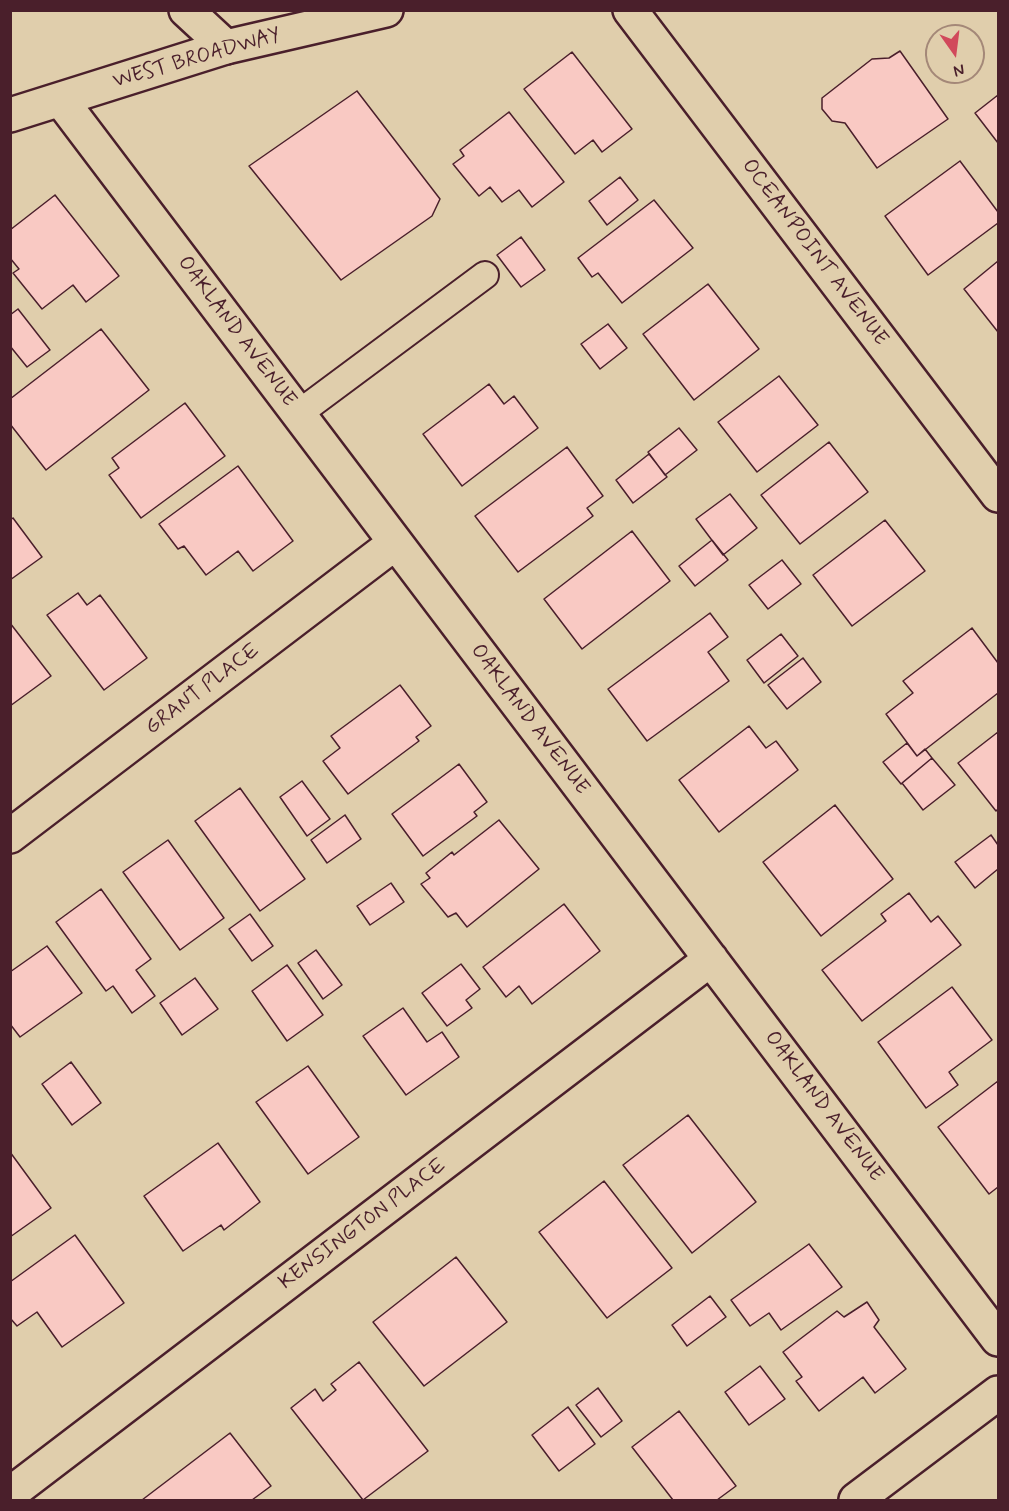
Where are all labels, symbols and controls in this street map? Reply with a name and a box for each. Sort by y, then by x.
street label: WEST BROADWAY [110,23,284,95]
north arrow [925,24,985,84]
text: N [951,59,967,81]
street label: OCEANPOINT AVENUE [735,154,893,352]
street label: OAKLAND AVENUE [171,252,301,412]
street label: GRANT PLACE [141,639,265,741]
street label: OAKLAND AVENUE [464,640,594,800]
street label: OAKLAND AVENUE [758,1027,888,1187]
street label: KENSINGTON PLACE [274,1154,452,1296]

